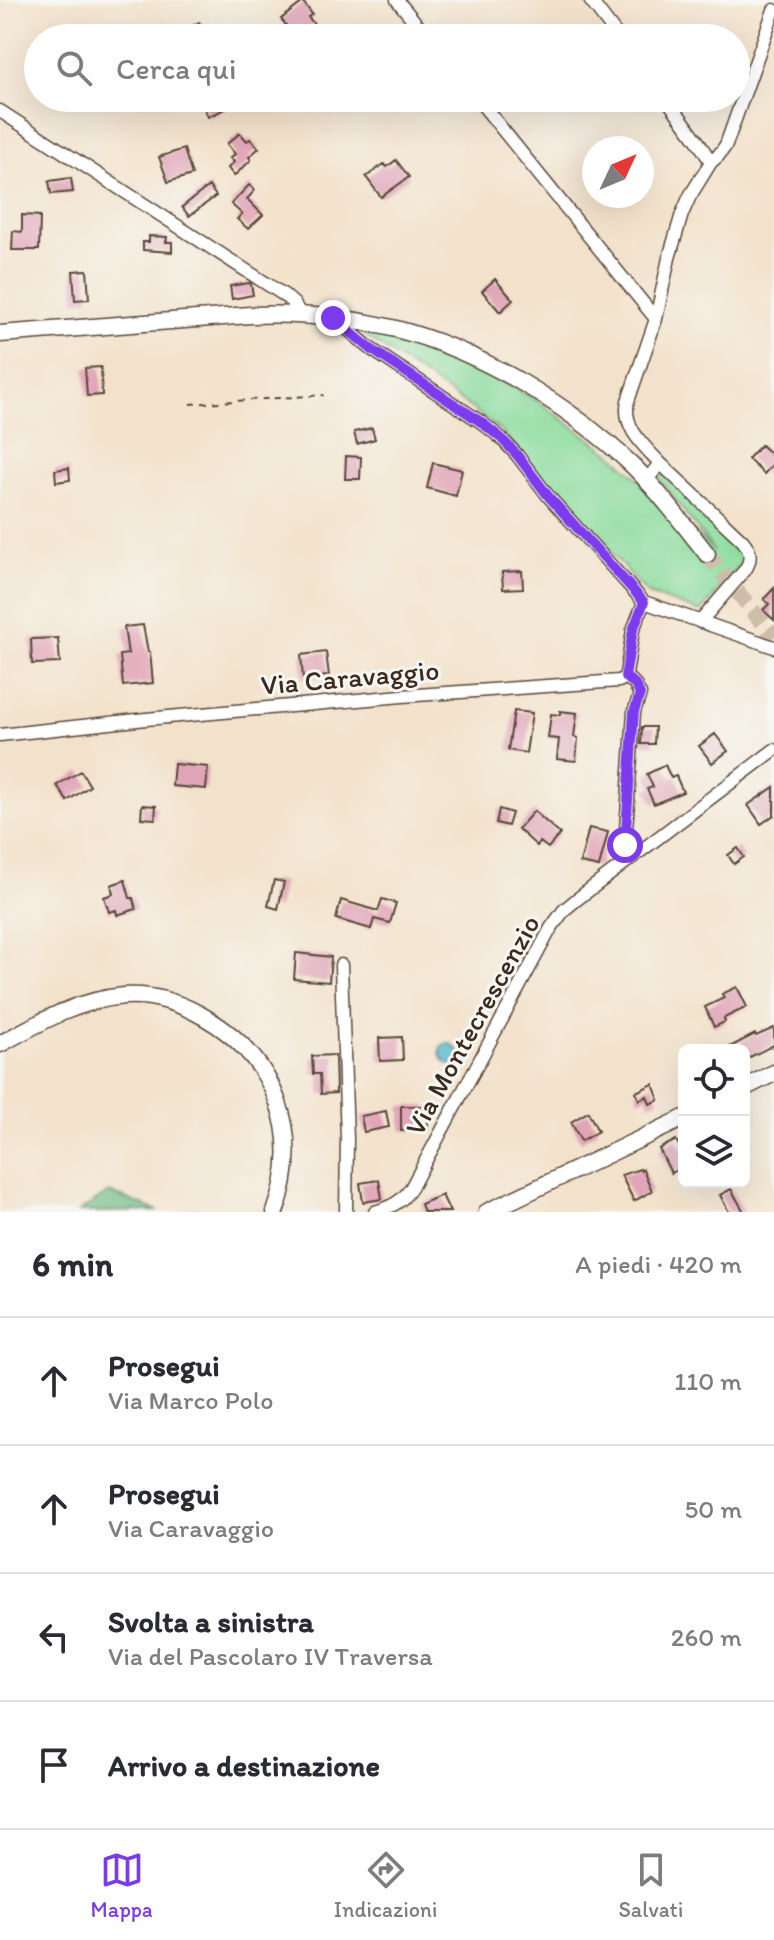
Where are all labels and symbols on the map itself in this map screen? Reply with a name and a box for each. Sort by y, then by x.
north arrow [582,136,654,208]
route end [315,300,351,336]
street label: Via Caravaggio [259,652,441,702]
route start [607,827,643,863]
street label: Via Montecrescenzio [397,909,547,1141]

